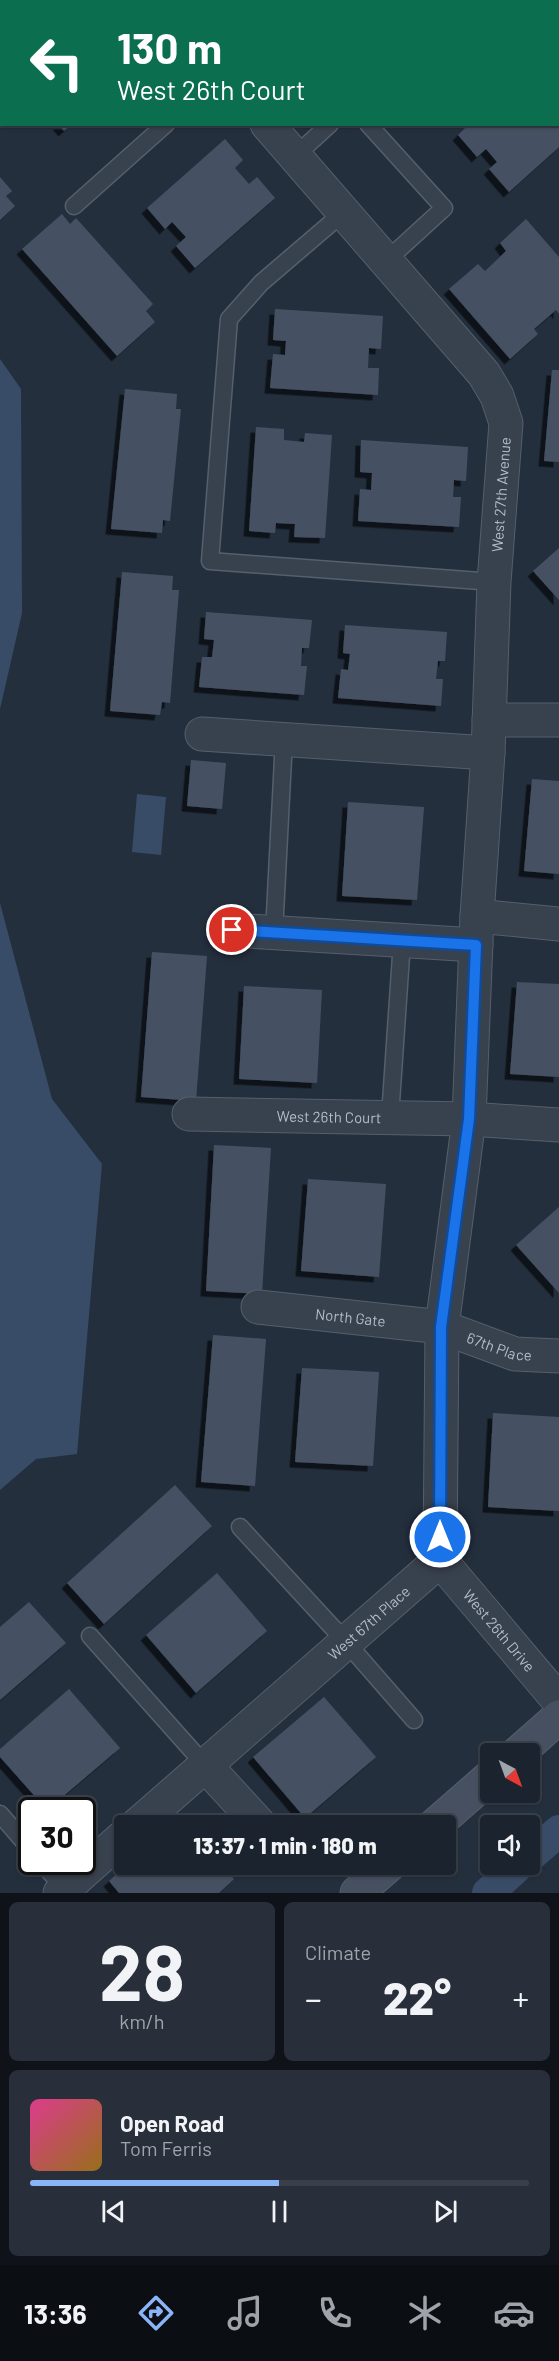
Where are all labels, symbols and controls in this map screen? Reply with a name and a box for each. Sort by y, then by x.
text: 130 m [117,22,222,72]
icon: left [18,24,96,102]
text: West 26th Court [117,73,305,105]
street label: West 27th Avenue [487,436,514,553]
pin [206,904,257,955]
icon: arrive [215,913,248,946]
street label: West 26th Court [276,1107,382,1126]
street label: North Gate [314,1304,386,1330]
street label: 67th Place [464,1328,532,1364]
position arrow [408,1505,472,1569]
street label: West 67th Place [324,1582,413,1663]
street label: West 26th Drive [460,1586,539,1675]
north arrow [480,1743,540,1803]
map controls [480,1743,540,1875]
speed limit sign: 30 [18,1797,96,1875]
button: sound [480,1815,540,1875]
text: 13:37 · 1 min · 180 m [193,1832,377,1858]
text: 28 [99,1923,185,2017]
text: Climate [305,1940,371,1964]
text: 22° [383,1970,451,2024]
text: − [305,1978,322,2018]
text: + [512,1978,529,2018]
text: km/h [119,2009,165,2033]
text: Open Road [120,2110,224,2136]
text: Tom Ferris [120,2136,212,2160]
icon: previous [97,2195,130,2228]
icon: pause [263,2195,296,2228]
icon: next [429,2195,462,2228]
icon: directions [135,2292,177,2334]
icon: music [224,2292,266,2334]
icon: phone [314,2292,356,2334]
icon: climate [404,2292,446,2334]
icon: car [493,2292,535,2334]
text: 13:36 [24,2297,87,2329]

